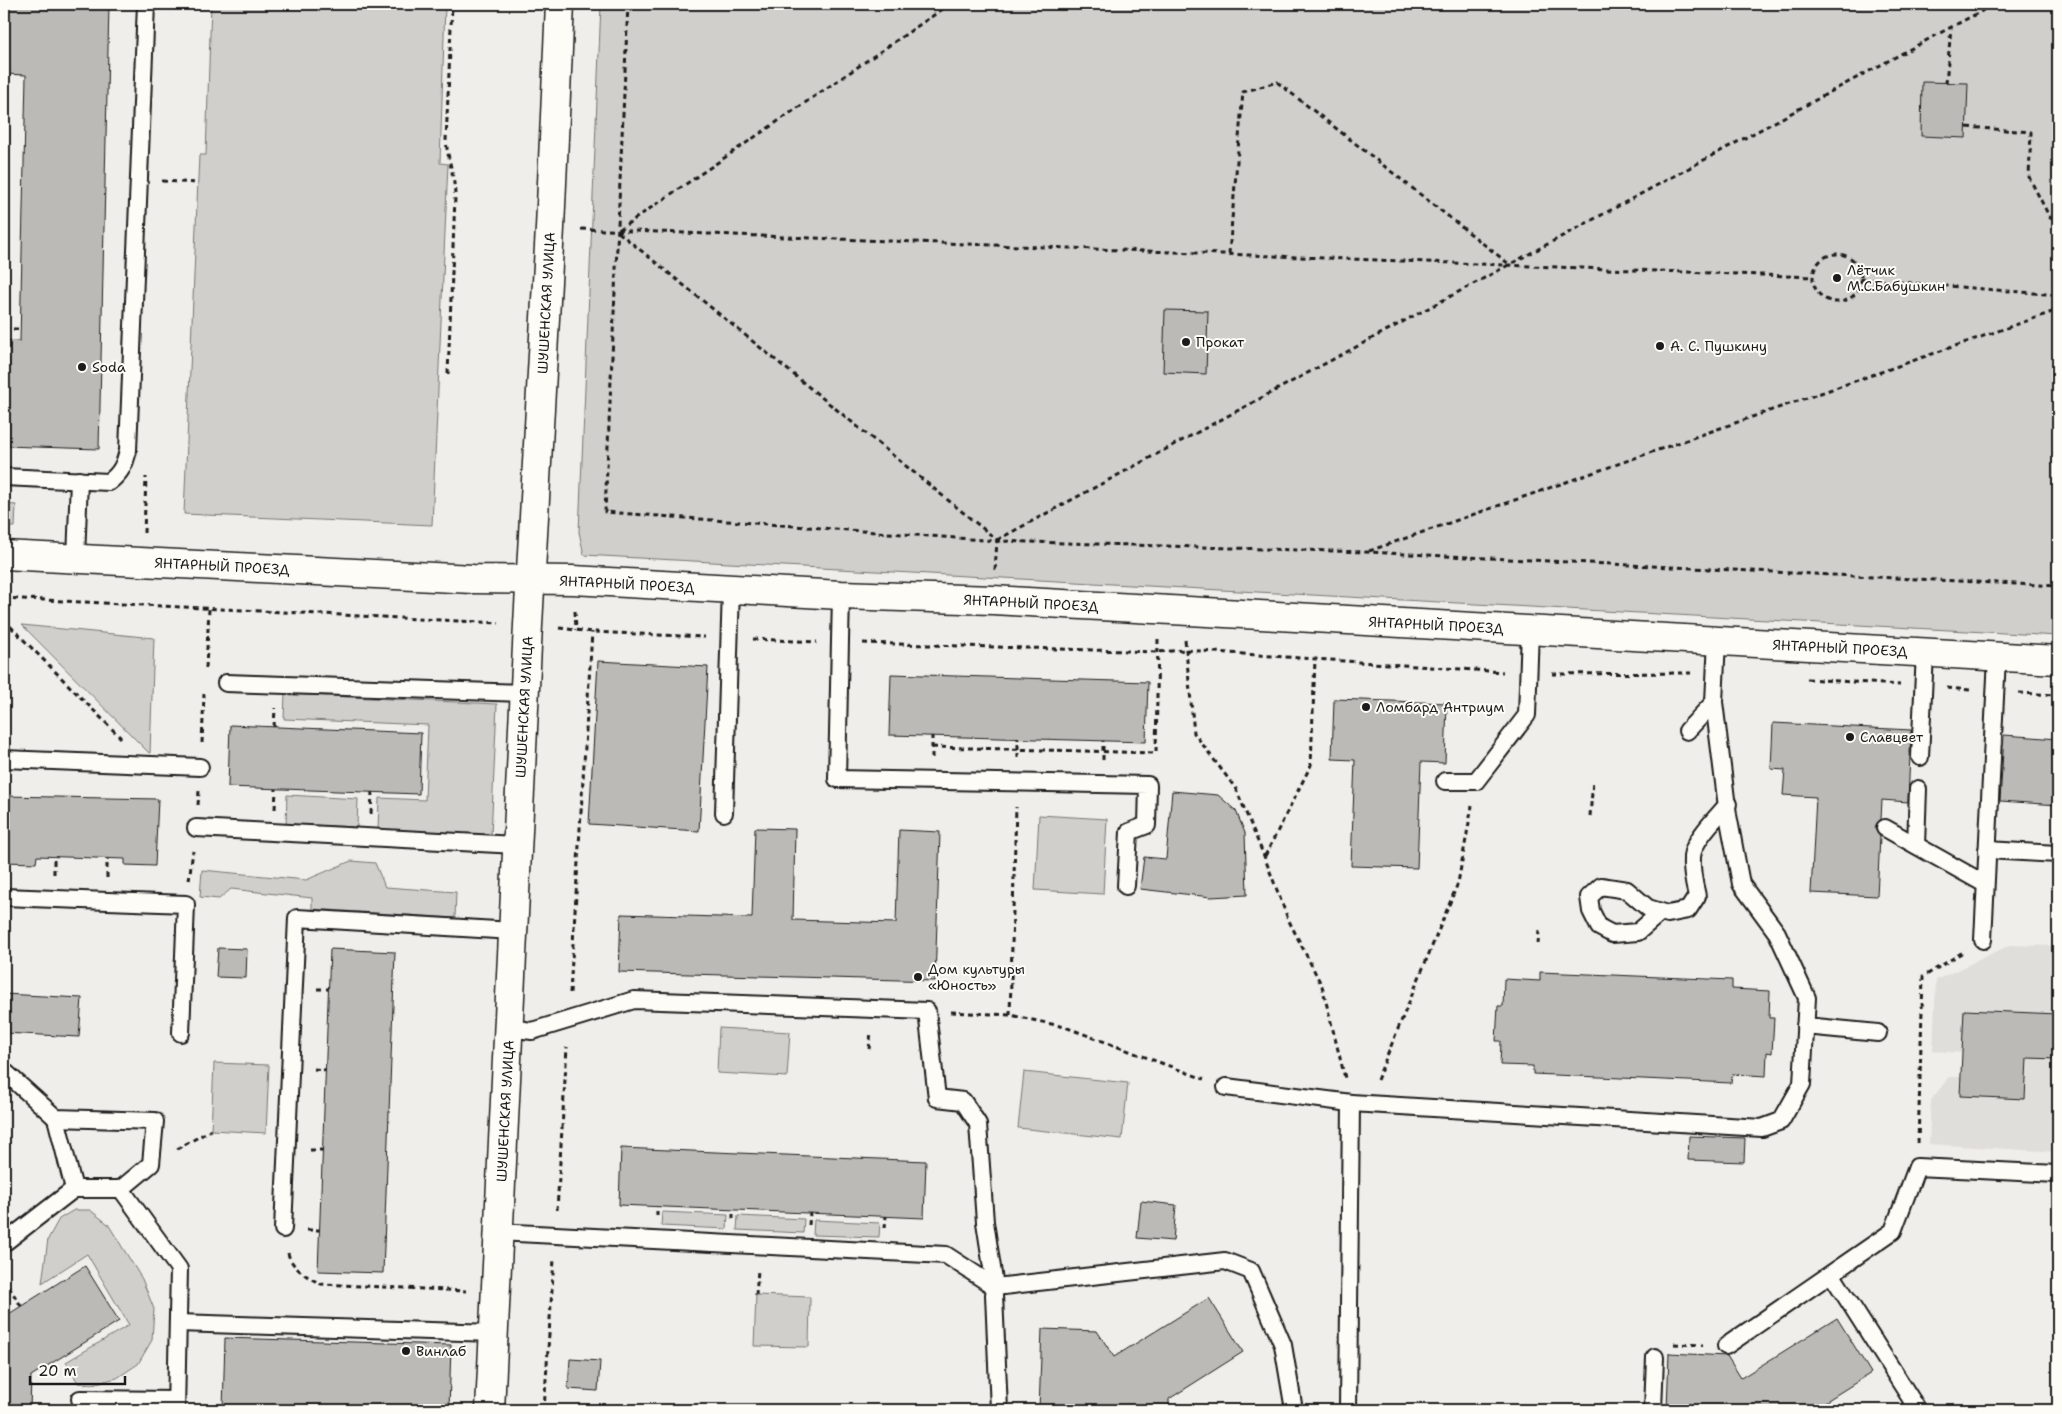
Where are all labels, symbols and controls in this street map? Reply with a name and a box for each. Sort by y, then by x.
street label: ШУШЕНСКАЯ УЛИЦА [533,232,559,374]
place label: Лётчик М.С.Бабушкин [1847,261,1945,295]
marker: Лётчик М.С.Бабушкин [1831,272,1843,284]
place label: Прокат [1196,333,1245,351]
marker: Прокат [1180,336,1192,348]
place label: А. С. Пушкину [1670,337,1767,355]
marker: А. С. Пушкину [1654,340,1666,352]
place label: Soda [92,358,126,376]
marker: Soda [76,361,88,373]
street label: ЯНТАРНЫЙ ПРОЕЗД [154,553,291,579]
street label: ЯНТАРНЫЙ ПРОЕЗД [559,571,696,597]
street label: ЯНТАРНЫЙ ПРОЕЗД [963,590,1100,616]
street label: ЯНТАРНЫЙ ПРОЕЗД [1368,612,1505,638]
street label: ЯНТАРНЫЙ ПРОЕЗД [1772,635,1909,661]
street label: ШУШЕНСКАЯ УЛИЦА [511,636,537,778]
place label: Ломбард Антриум [1376,698,1504,716]
marker: Ломбард Антриум [1360,701,1372,713]
place label: Славцвет [1860,728,1924,746]
marker: Славцвет [1844,731,1856,743]
place label: Дом культуры «Юность» [928,960,1025,994]
marker: Дом культуры «Юность» [912,971,924,983]
street label: ШУШЕНСКАЯ УЛИЦА [492,1040,518,1182]
place label: Винлаб [416,1342,466,1360]
marker: Винлаб [400,1345,412,1357]
scale bar [30,1354,125,1386]
text: 20 m [38,1361,77,1381]

